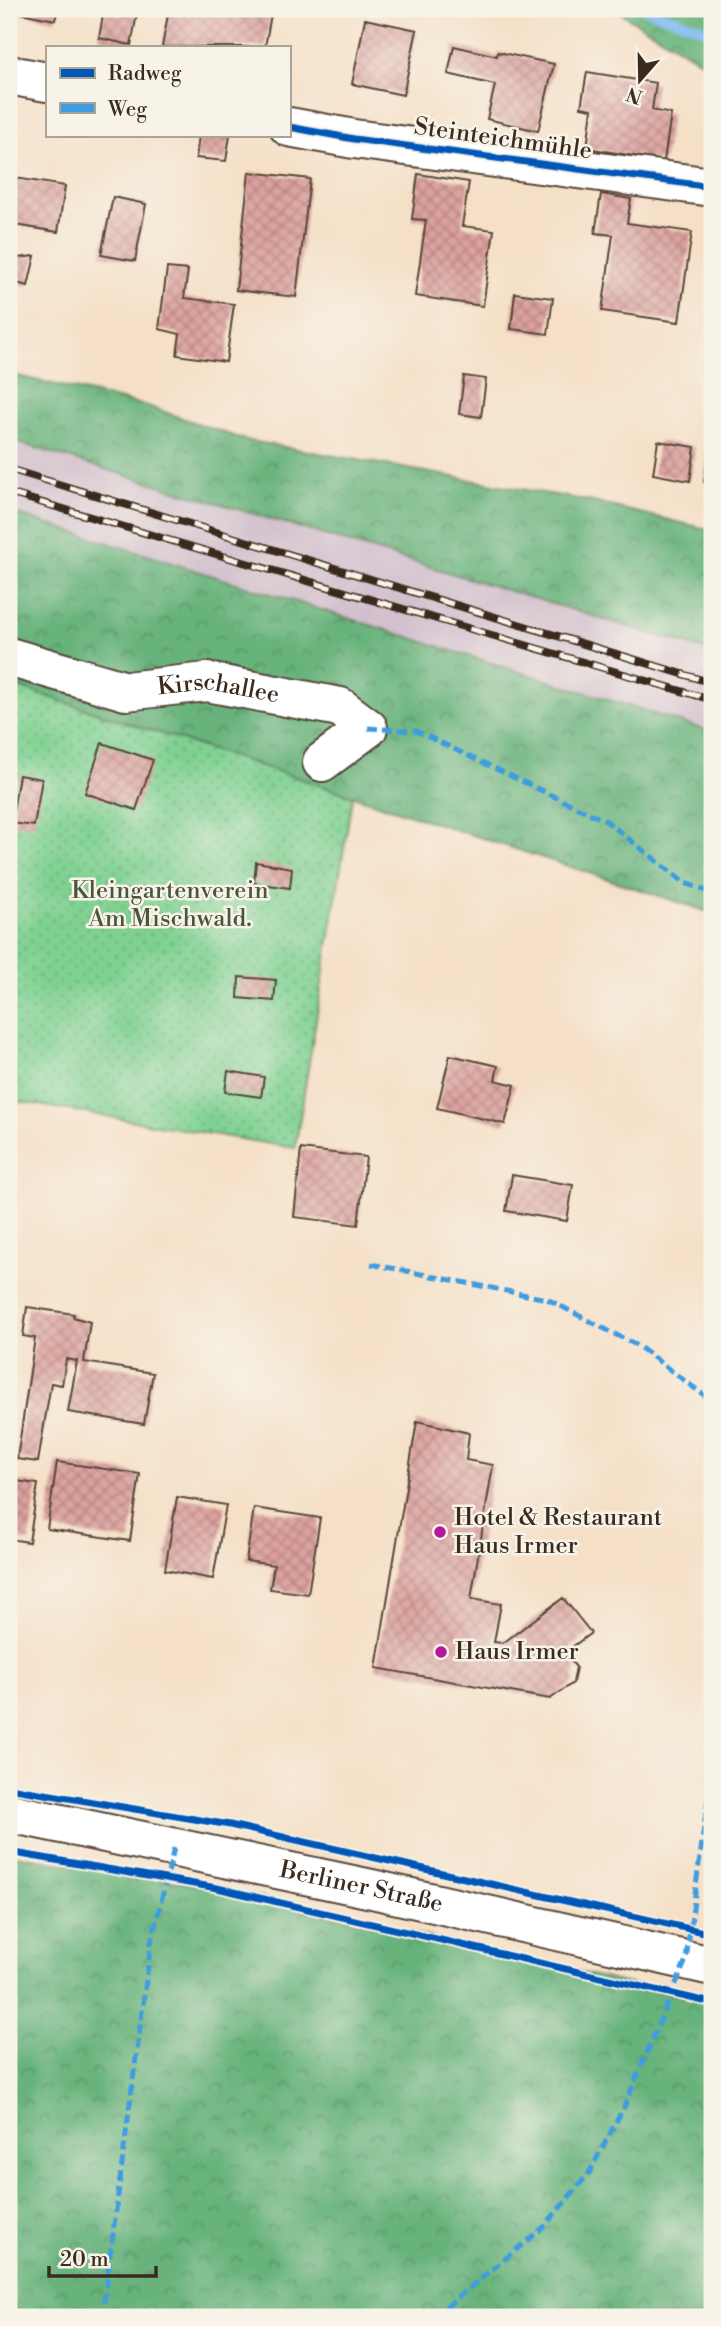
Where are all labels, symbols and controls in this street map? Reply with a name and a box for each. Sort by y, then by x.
legend [46,46,290,136]
north arrow [606,46,676,116]
text: Radweg [108,61,182,87]
text: N [623,81,646,109]
text: Weg [107,97,147,123]
street label: Steinteichmühle [412,112,594,166]
street label: Kirschallee [156,667,282,710]
park label: Kleingartenverein Am Mischwald. [71,876,269,934]
place label: Hotel & Restaurant Haus Irmer [454,1503,663,1561]
marker: Hotel & Restaurant Haus Irmer [432,1524,448,1540]
place label: Haus Irmer [455,1637,579,1667]
marker: Haus Irmer [433,1644,449,1660]
street label: Berliner Straße [276,1855,446,1920]
scale bar [49,2235,156,2279]
text: 20 m [60,2247,109,2273]

